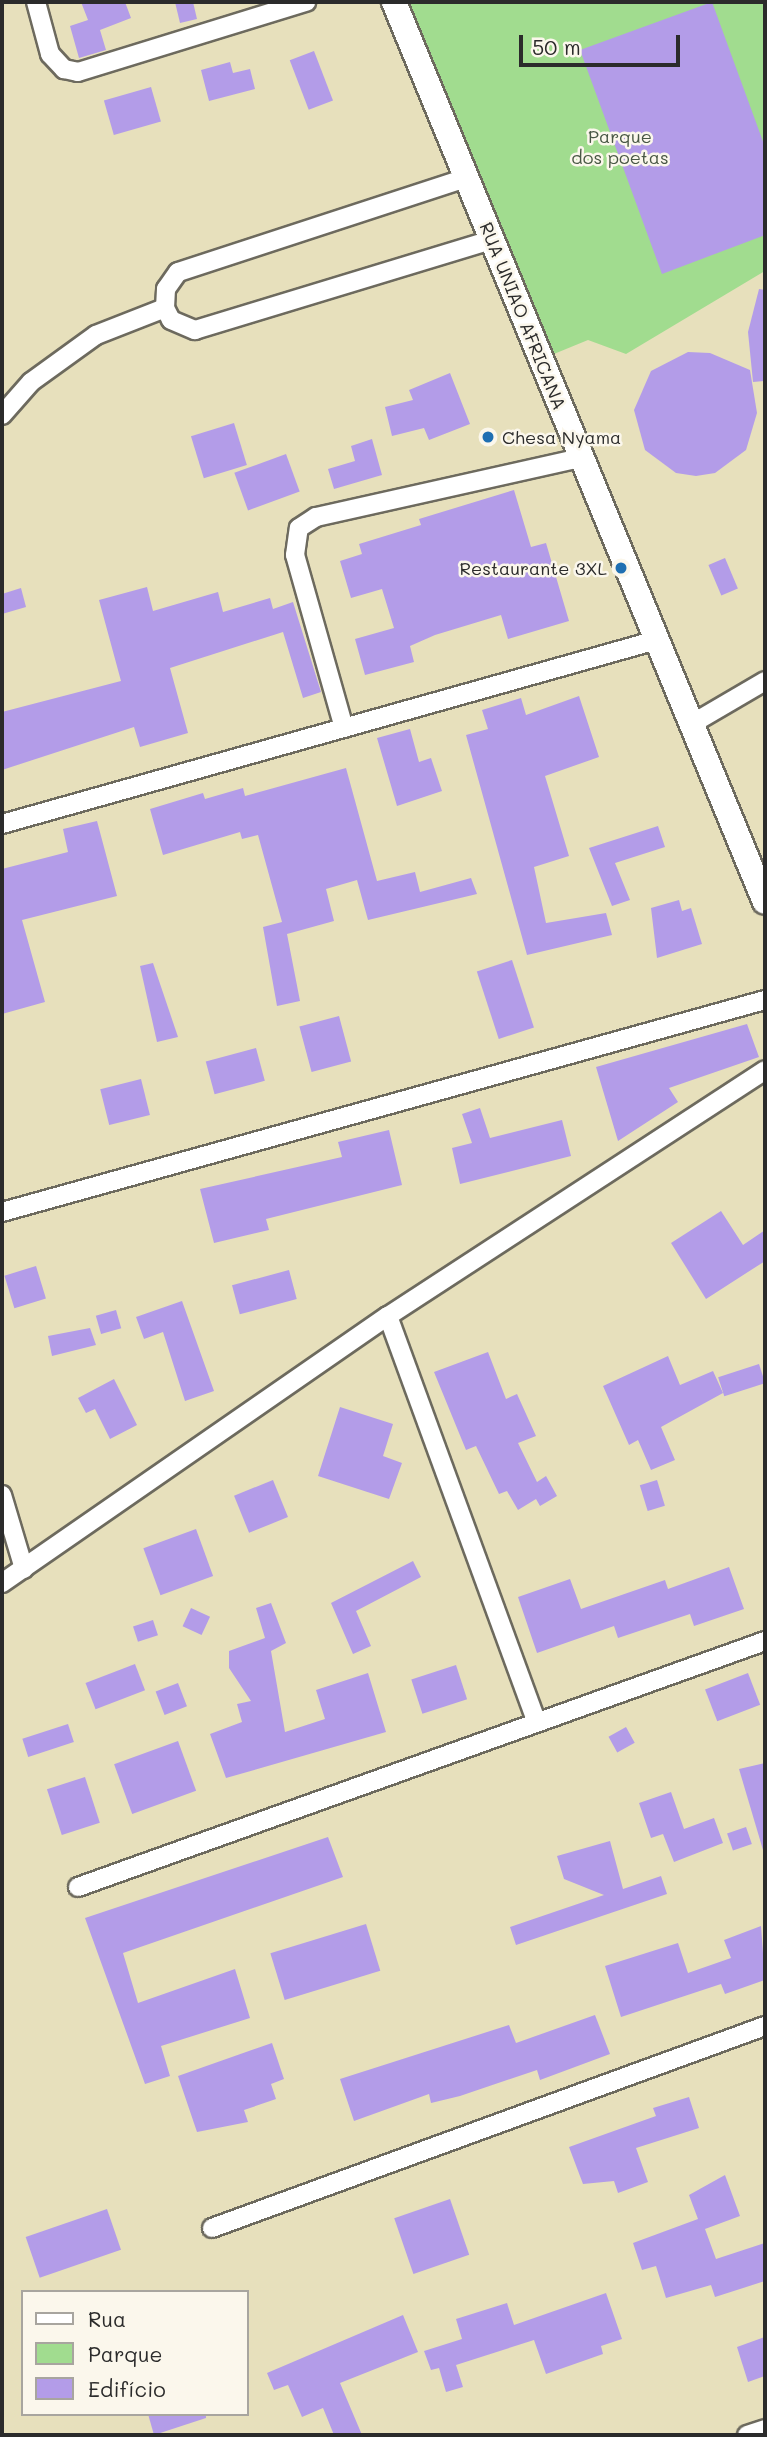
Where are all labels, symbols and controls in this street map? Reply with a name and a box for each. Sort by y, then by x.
scale bar [522,21,683,65]
text: 50 m [532,33,581,60]
park label: Parque dos poetas [571,126,669,168]
street label: RUA UNIAO AFRICANA [475,219,571,413]
place label: Chesa Nyama [502,426,621,448]
marker: Chesa Nyama [480,429,496,445]
place label: Restaurante 3XL [460,557,607,579]
marker: Restaurante 3XL [613,560,629,576]
legend [21,2290,248,2416]
text: Rua [88,2305,126,2332]
text: Parque [88,2340,162,2367]
text: Edifício [88,2375,166,2402]

